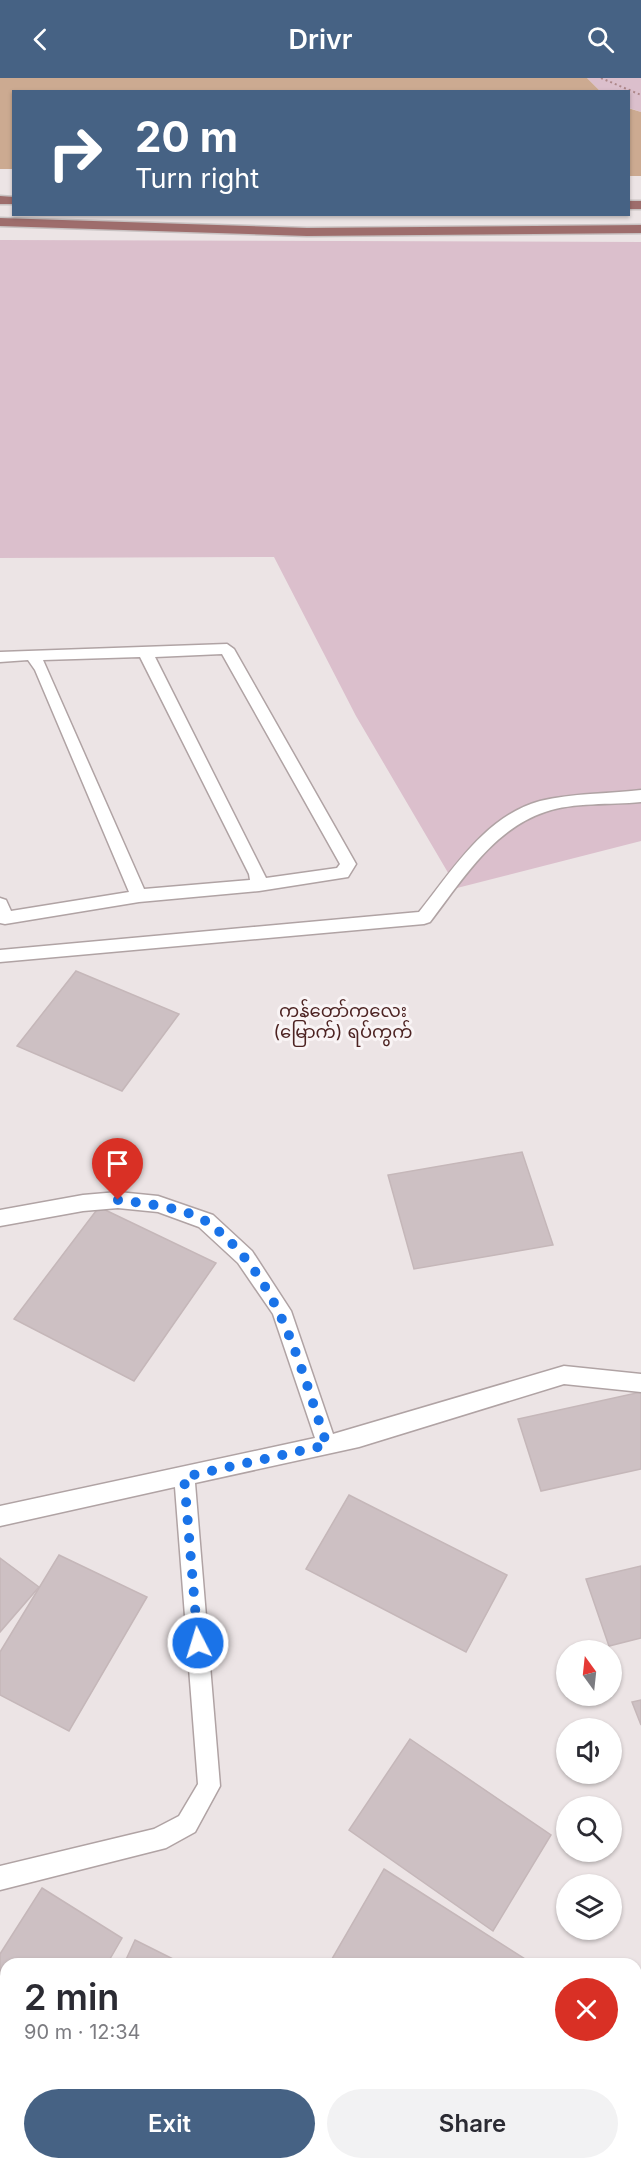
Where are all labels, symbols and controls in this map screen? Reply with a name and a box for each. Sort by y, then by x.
icon: back [24,23,57,56]
text: Drivr [288,23,353,56]
icon: search [584,23,617,56]
text: 20 m [135,111,238,162]
icon: right [36,114,114,192]
text: Turn right [135,162,259,195]
district label: ကန်တော်ကလေး (မြောက်) ရပ်ကွက် [273,998,413,1047]
pin [92,1138,143,1200]
icon: arrive [101,1147,134,1180]
position arrow [166,1611,230,1675]
north arrow [556,1640,622,1706]
map controls [556,1640,622,1940]
button: sound [556,1718,622,1784]
button: search [556,1796,622,1862]
button: layers [556,1874,622,1940]
text: 2 min [24,1975,119,2019]
button: close [555,1978,618,2041]
text: 90 m · 12:34 [24,2020,141,2044]
button: Exit [24,2089,315,2158]
button: Share [327,2089,618,2158]

